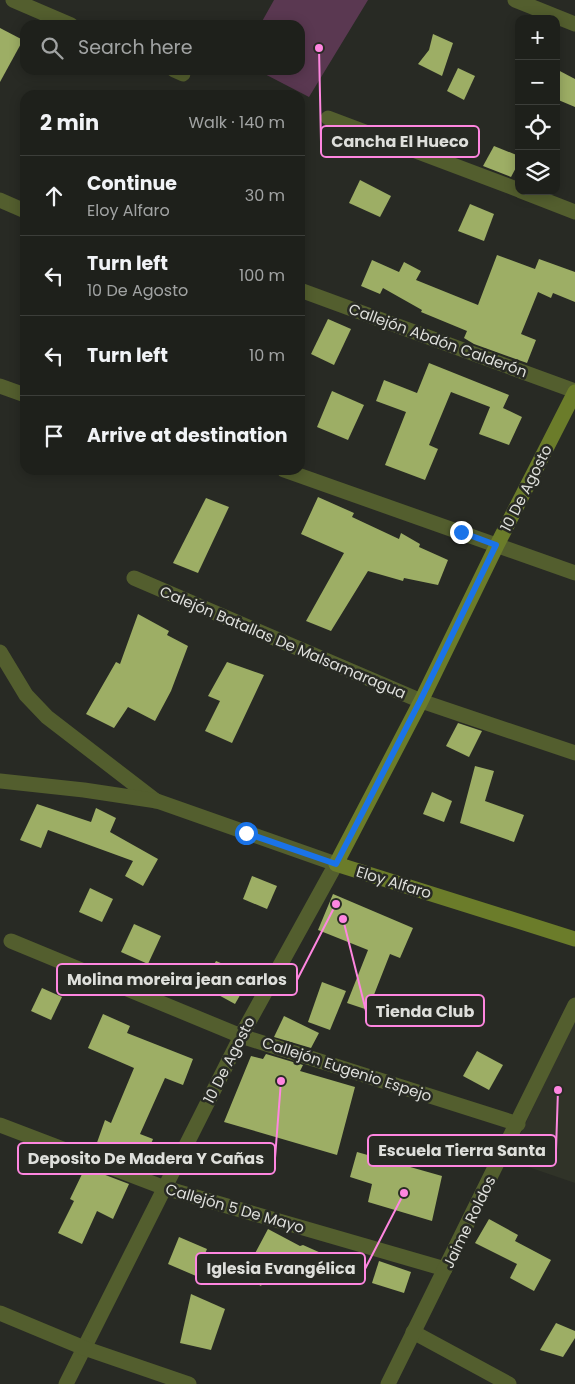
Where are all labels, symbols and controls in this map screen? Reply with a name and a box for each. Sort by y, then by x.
map controls [515,15,560,195]
button: + [515,15,560,60]
search box [20,20,305,75]
icon: search [38,34,66,62]
text: Search here [78,34,192,61]
button: − [515,60,560,105]
button: locate [515,105,560,150]
text: 2 min [40,108,99,137]
text: Walk · 140 m [188,111,285,134]
callout: Cancha El Hueco [321,126,479,157]
text: Cancha El Hueco [331,130,469,153]
button: layers [515,150,560,195]
text: Continue [87,170,177,197]
icon: ahead [40,182,68,210]
text: 30 m [245,184,285,207]
text: Eloy Alfaro [87,199,170,222]
text: Turn left [87,250,168,277]
icon: left [40,262,68,290]
text: 100 m [239,264,285,287]
text: 10 De Agosto [87,279,188,302]
street label: Callejón Abdón Calderón [346,298,530,382]
icon: left [40,342,68,370]
text: Turn left [87,342,168,369]
text: 10 m [249,344,285,367]
icon: arrive [40,422,68,450]
text: Arrive at destination [87,422,288,449]
street label: 10 De Agosto [495,441,557,535]
route end [450,521,473,544]
street label: Calejón Batallas De Malsamaragua [157,580,409,704]
route start [235,822,258,845]
street label: Eloy Alfaro [354,861,434,903]
callout: Molina moreira jean carlos [57,964,297,995]
text: Molina moreira jean carlos [67,968,287,991]
callout: Tienda Club [366,995,484,1026]
text: Tienda Club [376,1000,474,1023]
street label: 10 De Agosto [198,1013,260,1107]
street label: Callejón Eugenio Espejo [259,1032,435,1106]
callout: Escuela Tierra Santa [368,1135,556,1166]
text: Escuela Tierra Santa [378,1139,546,1162]
callout: Deposito De Madera Y Cañas [18,1143,275,1174]
text: Deposito De Madera Y Cañas [28,1147,264,1170]
street label: Jaime Roldos [438,1172,501,1272]
street label: Callejón 5 De Mayo [163,1178,307,1238]
callout: Iglesia Evangélica [196,1253,365,1284]
text: Iglesia Evangélica [206,1257,356,1280]

